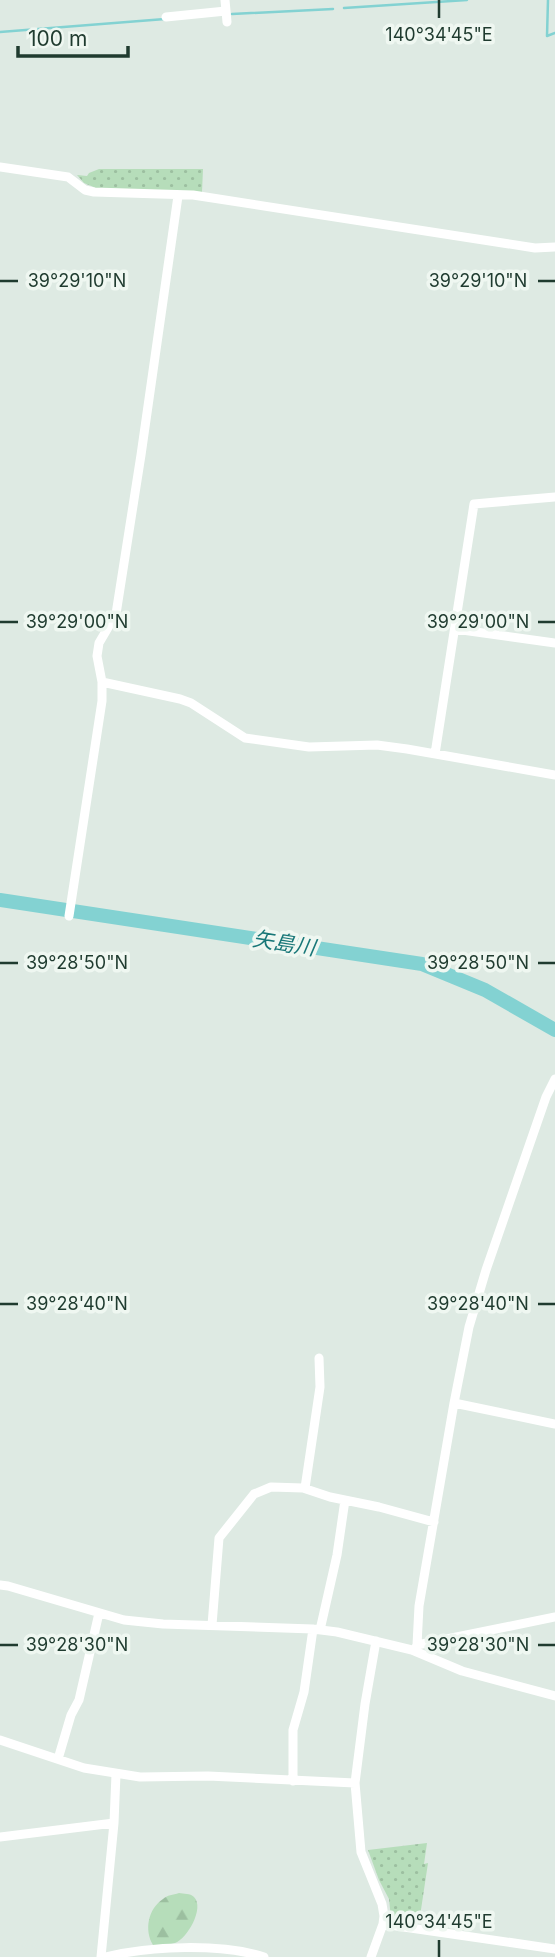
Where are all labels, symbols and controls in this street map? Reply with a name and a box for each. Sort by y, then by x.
scale bar [18,14,128,58]
text: 140°34'45"E [385,24,493,45]
text: 100 m [28,26,87,51]
text: 39°29'10"N [28,270,126,291]
text: 39°29'10"N [429,270,527,291]
text: 39°29'00"N [26,611,128,632]
text: 39°29'00"N [427,611,529,632]
water label: 矢島川 [251,926,319,961]
text: 39°28'50"N [26,952,128,973]
text: 39°28'50"N [427,952,529,973]
text: 39°28'40"N [26,1293,128,1314]
text: 39°28'40"N [427,1293,529,1314]
text: 39°28'30"N [26,1634,128,1655]
text: 39°28'30"N [427,1634,529,1655]
text: 140°34'45"E [385,1911,493,1932]

